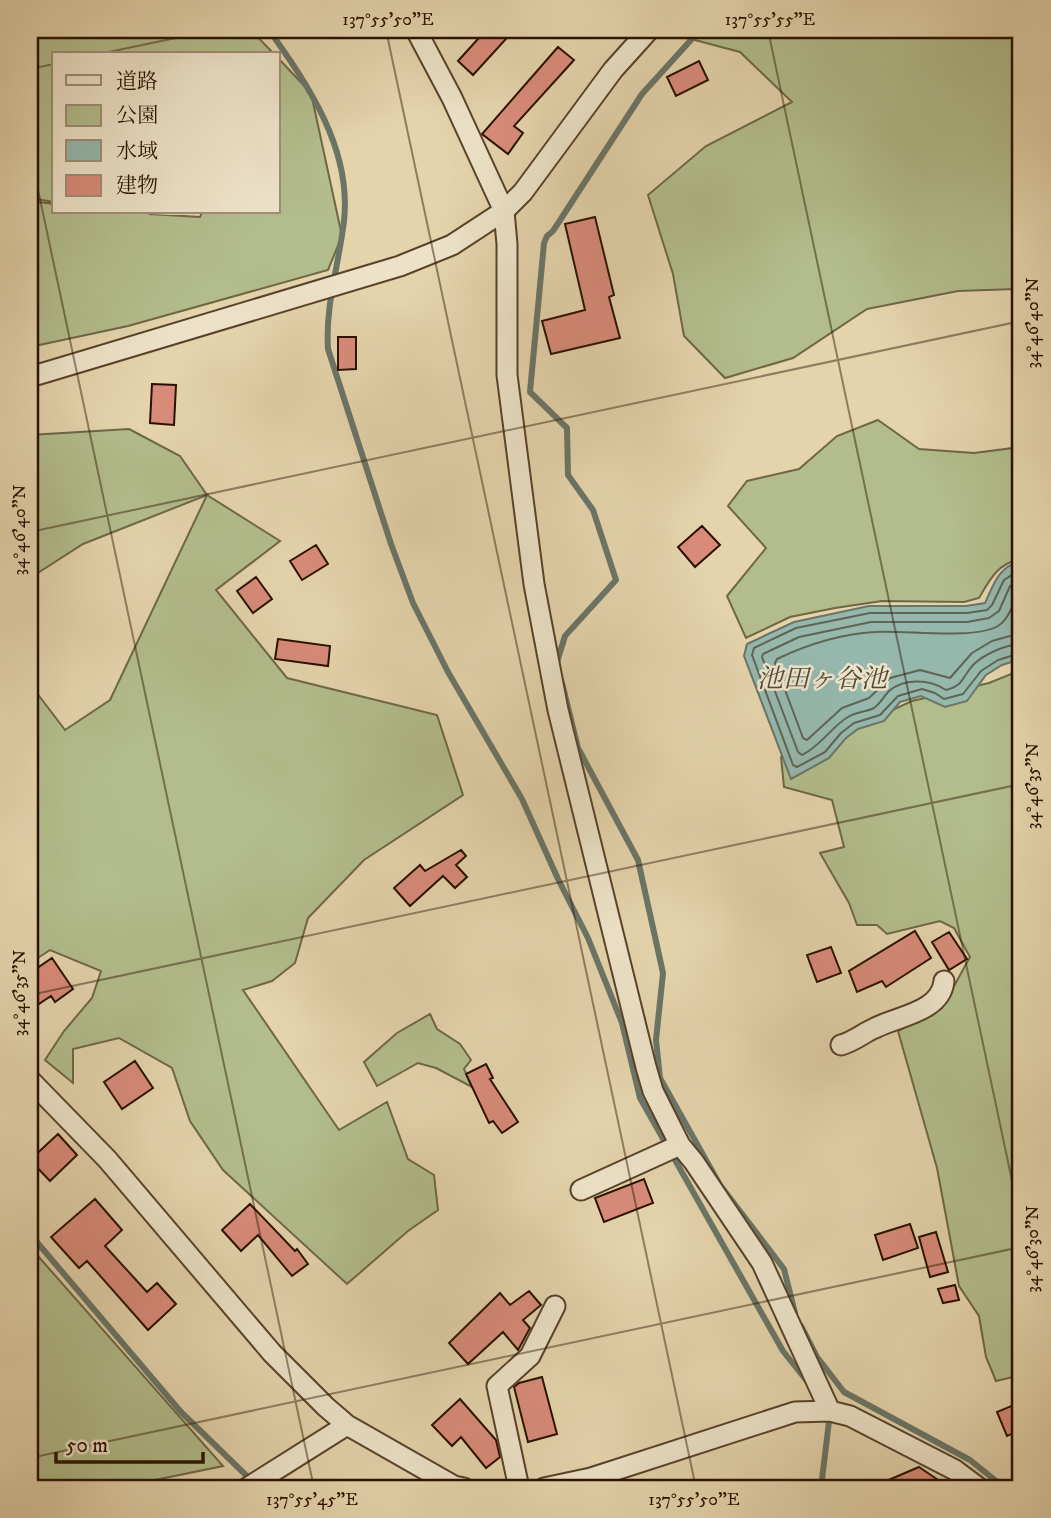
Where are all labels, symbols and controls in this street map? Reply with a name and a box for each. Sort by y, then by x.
text: 137°55'50"E [342,9,434,31]
text: 137°55'55"E [725,9,816,31]
legend [52,52,280,214]
text: 道路 [116,69,158,95]
text: 公園 [116,103,158,129]
text: 水域 [116,139,158,165]
text: 建物 [116,173,158,199]
text: 34°46'40"N [1022,277,1044,368]
text: 34°46'40"N [9,484,31,575]
water label: 池田ヶ谷池 [757,663,890,696]
text: 34°46'35"N [1022,743,1044,829]
text: 34°46'35"N [9,950,31,1036]
text: 34°46'30"N [1022,1205,1044,1293]
scale bar [56,1420,203,1464]
text: 50 m [66,1433,108,1459]
text: 137°55'45"E [266,1489,358,1511]
text: 137°55'50"E [648,1489,740,1511]

